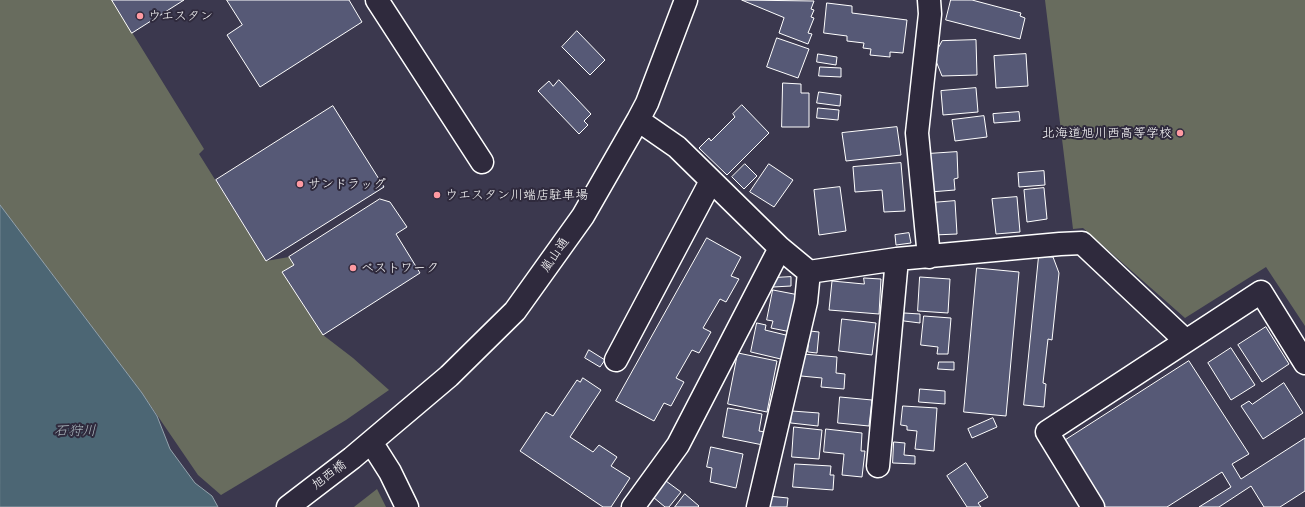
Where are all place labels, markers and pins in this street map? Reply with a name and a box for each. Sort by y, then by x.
place label: ウエスタン [148,8,213,24]
marker: ウエスタン [135,11,145,21]
place label: 北海道旭川西高等学校 [1042,125,1172,141]
marker: 北海道旭川西高等学校 [1175,128,1185,138]
place label: サンドラッグ [308,176,386,192]
marker: サンドラッグ [295,179,305,189]
place label: ウエスタン川端店駐車場 [445,187,588,203]
marker: ウエスタン川端店駐車場 [432,190,442,200]
place label: ベストワーク [361,260,439,276]
marker: ベストワーク [348,263,358,273]

